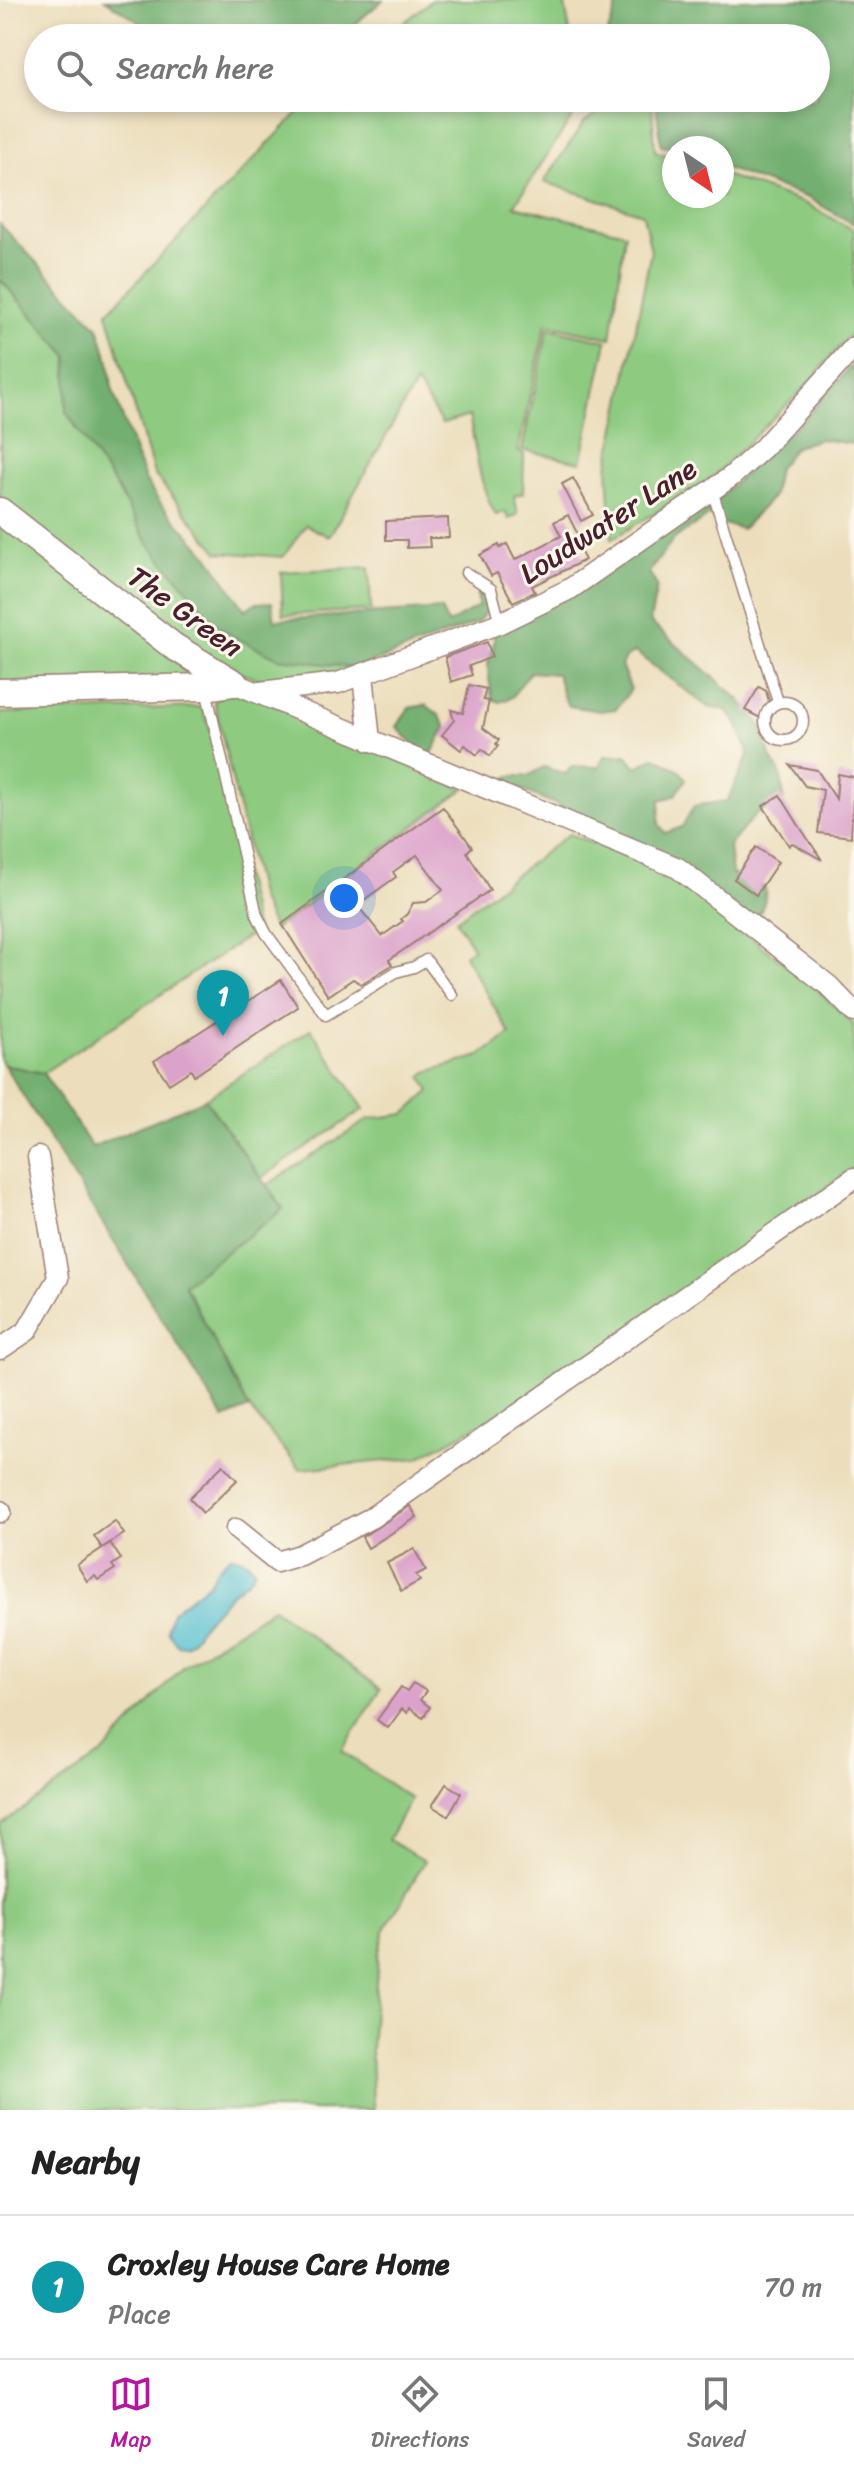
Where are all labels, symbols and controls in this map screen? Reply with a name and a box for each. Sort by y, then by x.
search box [24,24,830,112]
text: Search here [116,41,274,95]
icon: search [52,46,96,90]
north arrow [662,136,734,208]
street label: Loudwater Lane [508,443,708,599]
street label: The Green [115,551,255,673]
your location [324,878,364,918]
pin: 1 [197,970,249,1036]
text: Nearby [32,2132,140,2192]
text: Croxley House Care Home [108,2237,449,2291]
text: 1 [52,2264,64,2310]
text: 70 m [764,2264,822,2310]
text: Place [108,2291,171,2337]
tab: Map [109,2372,153,2459]
tab: Directions [371,2372,469,2459]
tab: Saved [687,2372,745,2459]

